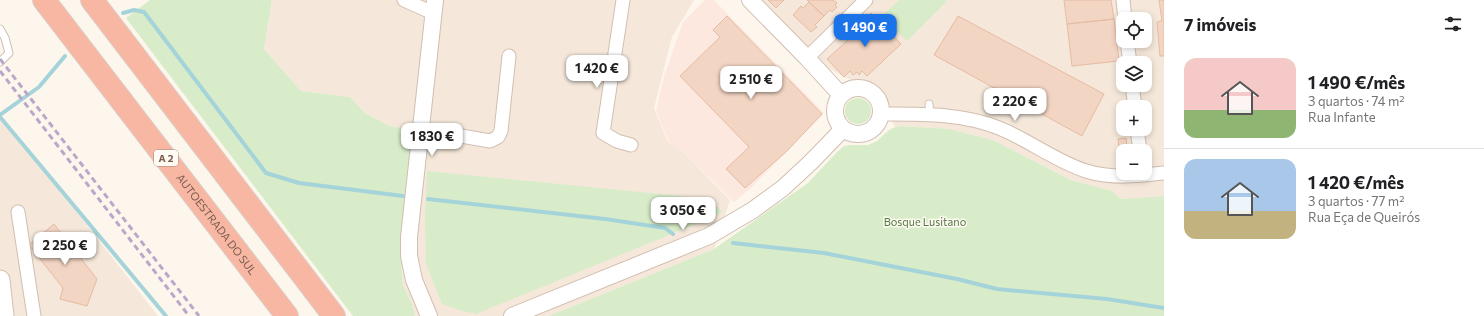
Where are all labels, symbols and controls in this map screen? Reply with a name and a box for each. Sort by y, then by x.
map controls [1116,12,1152,180]
button: locate [1116,12,1152,48]
icon: filters [1442,13,1464,35]
pin: 1 490 € [828,14,902,48]
text: 7 imóveis [1184,14,1256,35]
text: 1 490 € [843,19,887,35]
pin: 1 420 € [560,55,634,89]
button: layers [1116,56,1152,92]
text: 1 420 € [575,60,619,76]
pin: 2 510 € [714,66,788,100]
text: 2 510 € [729,71,773,87]
text: 1 490 €/mês [1308,72,1405,93]
icon: home [1216,74,1264,122]
pin: 2 220 € [978,88,1052,122]
text: 2 220 € [993,93,1037,109]
text: 3 quartos · 74 m² [1308,93,1405,109]
button: + [1116,100,1152,136]
text: Rua Infante [1308,109,1376,125]
pin: 1 830 € [395,123,469,157]
text: 1 830 € [410,128,454,144]
button: − [1116,144,1152,180]
road number: A 2 [154,150,178,166]
street label: AUTOESTRADA DO SUL [174,171,260,277]
text: 1 420 €/mês [1308,172,1404,193]
icon: home [1216,175,1264,223]
text: 3 quartos · 77 m² [1308,193,1404,209]
pin: 3 050 € [646,197,720,231]
text: 3 050 € [660,202,706,218]
text: Rua Eça de Queirós [1308,209,1420,225]
park label: Bosque Lusitano [884,215,967,228]
pin: 2 250 € [28,232,102,266]
text: 2 250 € [42,237,88,253]

